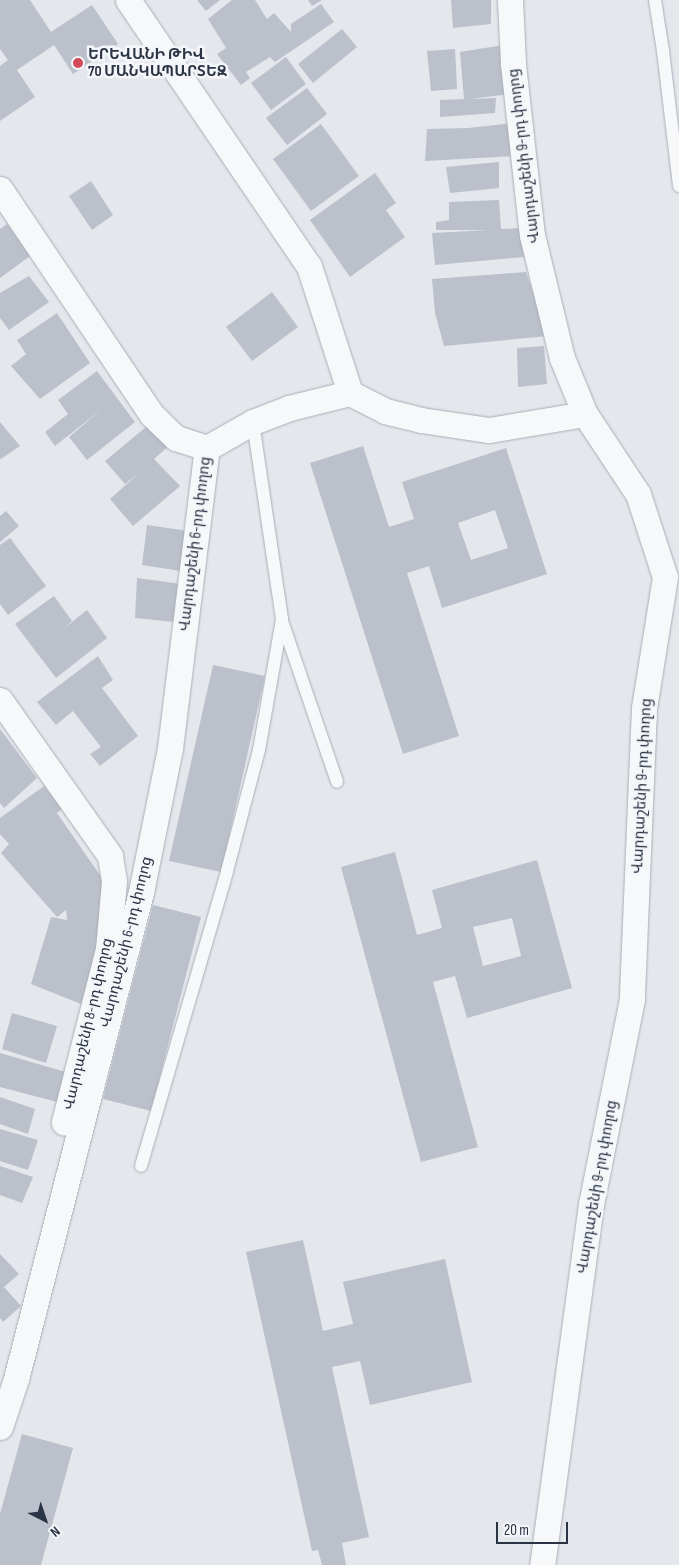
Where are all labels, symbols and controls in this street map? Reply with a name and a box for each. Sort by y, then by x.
place label: ԵՐԵՎԱՆԻ ԹԻՎ 70 ՄԱՆԿԱՊԱՐՏԵԶ [88,45,227,80]
marker: ԵՐԵՎԱՆԻ ԹԻՎ 70 ՄԱՆԿԱՊԱՐՏԵԶ [72,57,84,69]
street label: Վարդաշենի 9-րդ փողոց [504,68,544,244]
street label: Վարդաշենի 6-րդ փողոց [175,456,215,632]
street label: Վարդաշենի 9-րդ փողոց [628,698,656,874]
street label: Վարդաշենի 6-րդ փողոց [96,854,156,1030]
street label: Վարդաշենի 8-րդ փողոց [59,936,117,1112]
street label: Վարդաշենի 9-րդ փողոց [573,1099,621,1275]
north arrow [20,1495,70,1545]
scale bar [499,1512,572,1544]
text: 20 m [504,1521,529,1540]
text: N [47,1523,64,1541]

